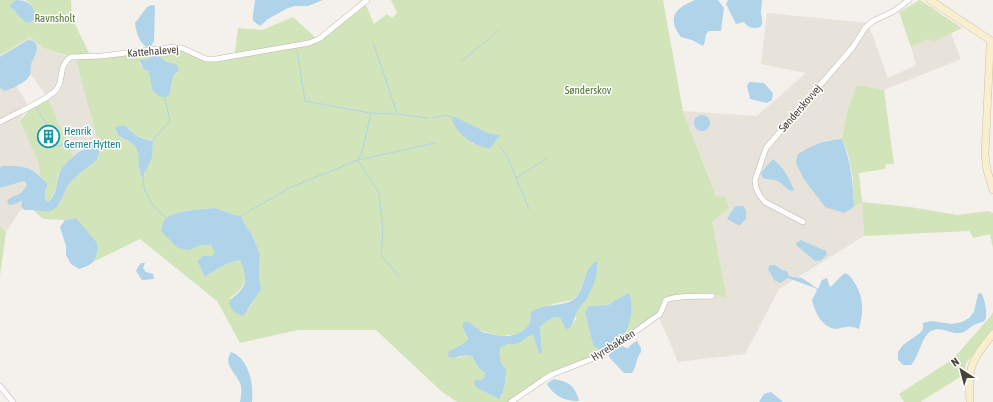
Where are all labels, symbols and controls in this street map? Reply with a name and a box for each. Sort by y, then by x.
park label: Ravnsholt [35,12,75,24]
street label: Kattehalevej [127,43,179,59]
street label: Sønderskovvej [776,82,824,134]
park label: Sønderskov [565,84,612,96]
building icon: Henrik Gerner Hytten [35,124,61,150]
place label: Henrik Gerner Hytten [64,125,121,150]
street label: Hyrebakken [589,327,637,363]
north arrow [941,350,981,390]
text: N [949,355,961,369]

